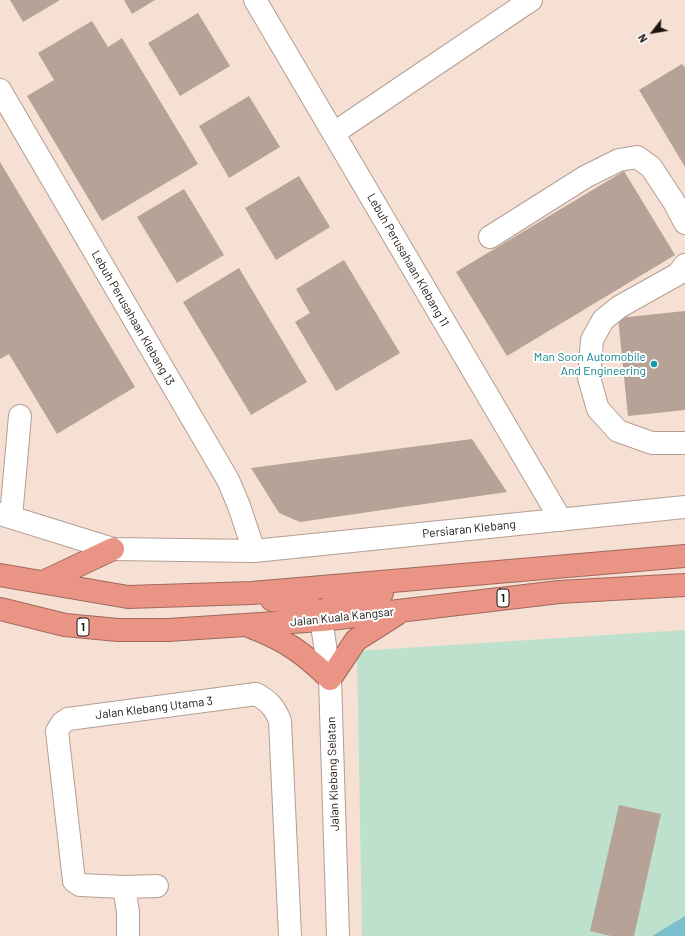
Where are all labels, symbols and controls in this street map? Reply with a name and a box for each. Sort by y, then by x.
north arrow [633,12,673,52]
text: N [635,32,650,45]
street label: Lebuh Perusahaan Klebang 11 [364,191,452,329]
street label: Lebuh Perusahaan Klebang 13 [88,248,178,388]
place label: Man Soon Automobile And Engineering [534,350,646,378]
marker: Man Soon Automobile And Engineering [649,359,659,369]
street label: Persiaran Klebang [422,517,516,541]
road number: 1 [497,589,509,607]
street label: Jalan Kuala Kangsar [289,604,395,630]
road number: 1 [77,618,89,636]
street label: Jalan Klebang Utama 3 [94,694,214,722]
street label: Jalan Klebang Selatan [324,717,342,831]

